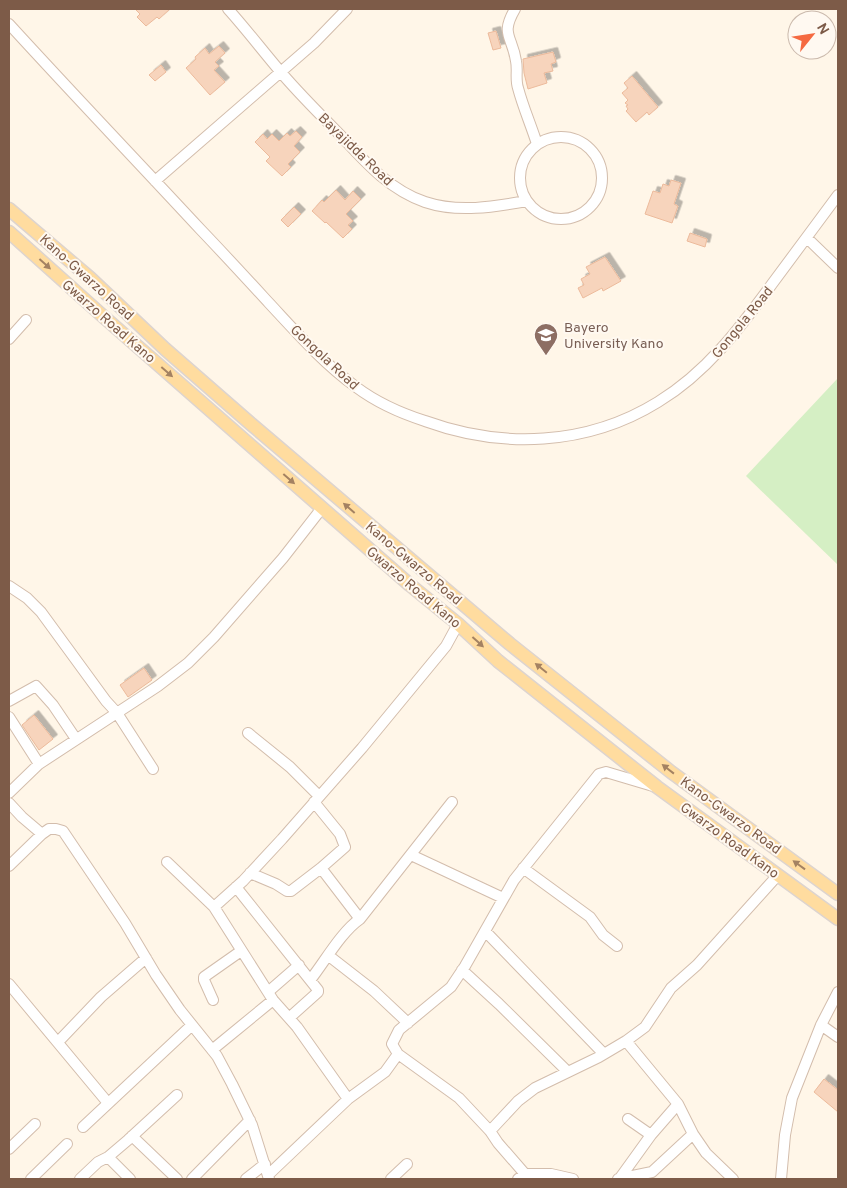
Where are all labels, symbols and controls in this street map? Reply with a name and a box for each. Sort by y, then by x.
north arrow [787,10,837,60]
text: N [812,21,832,38]
street label: Bayajidda Road [314,110,396,190]
street label: Kano-Gwarzo Road [35,231,137,325]
one-way arrow [39,258,51,270]
street label: Gwarzo Road Kano [58,277,158,367]
street label: Gongola Road [709,283,777,362]
place label: Bayero University Kano [564,320,664,353]
street label: Gongola Road [286,322,362,394]
school or university icon: Bayero University Kano [533,322,559,356]
one-way arrow [160,366,173,377]
one-way arrow [283,473,295,484]
one-way arrow [343,502,356,513]
street label: Kano-Gwarzo Road [361,519,465,609]
street label: Gwarzo Road Kano [362,544,464,633]
one-way arrow [471,637,484,648]
one-way arrow [534,663,547,674]
one-way arrow [661,764,675,774]
street label: Kano-Gwarzo Road [676,774,784,859]
street label: Gwarzo Road Kano [676,800,782,883]
one-way arrow [793,860,806,871]

